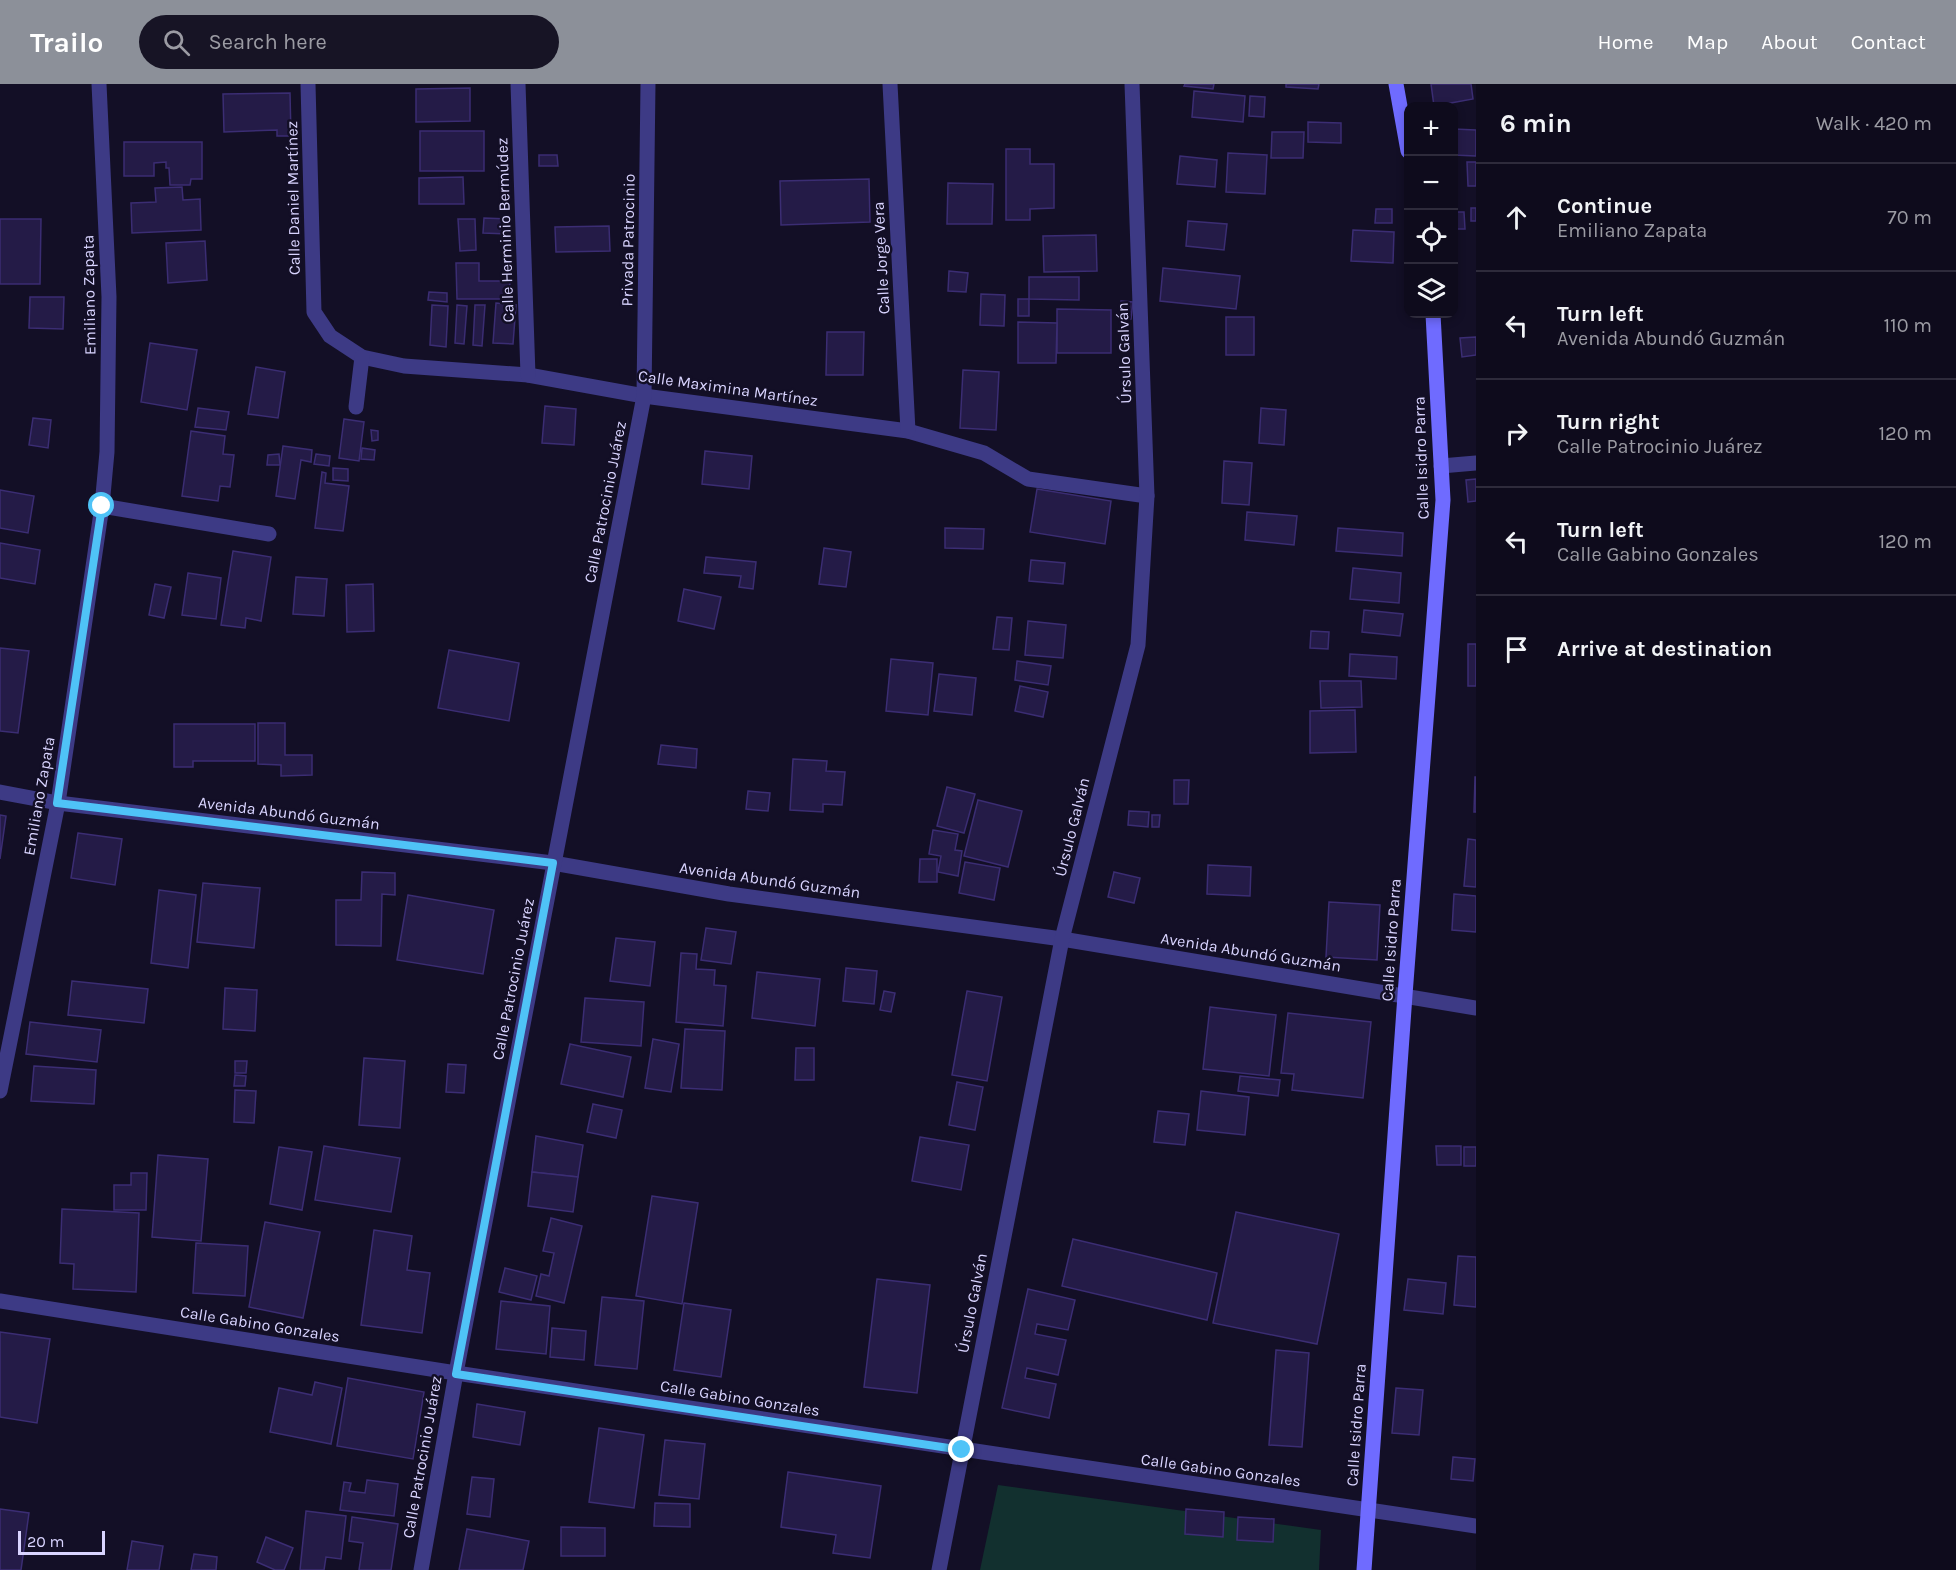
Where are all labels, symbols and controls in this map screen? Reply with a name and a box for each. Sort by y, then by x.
search box [139,15,559,69]
text: Trailo [30,26,103,59]
icon: search [160,26,193,59]
text: Search here [208,29,327,55]
text: Home [1598,30,1654,54]
text: Map [1687,30,1728,54]
text: About [1761,30,1818,54]
text: Contact [1851,30,1926,54]
map controls [1404,102,1458,318]
button: + [1404,102,1458,156]
text: 6 min [1500,108,1572,139]
text: Walk · 420 m [1816,112,1932,135]
street label: Calle Daniel Martínez [282,121,304,275]
street label: Calle Herminio Bermúdez [492,137,518,323]
button: − [1404,156,1458,210]
street label: Privada Patrocinio [617,173,639,307]
text: Continue [1557,193,1652,219]
street label: Calle Jorge Vera [869,201,893,315]
icon: ahead [1500,201,1533,234]
text: 70 m [1887,206,1932,229]
button: locate [1404,210,1458,264]
text: Emiliano Zapata [1557,219,1707,242]
street label: Emiliano Zapata [78,235,100,355]
button: layers [1404,264,1458,318]
text: Turn left [1557,301,1644,327]
street label: Úrsulo Galván [1113,302,1135,404]
icon: left [1500,309,1533,342]
text: 110 m [1883,314,1932,337]
text: Avenida Abundó Guzmán [1557,327,1785,350]
street label: Calle Maximina Martínez [637,366,819,410]
street label: Calle Isidro Parra [1409,396,1433,520]
text: Turn right [1557,409,1660,435]
icon: right [1500,417,1533,450]
street label: Calle Patrocinio Juárez [580,420,630,584]
text: 120 m [1878,422,1932,445]
text: Calle Patrocinio Juárez [1557,435,1762,458]
route start [88,492,114,518]
text: Turn left [1557,517,1644,543]
icon: left [1500,525,1533,558]
text: 120 m [1878,530,1932,553]
text: Calle Gabino Gonzales [1557,543,1759,566]
icon: arrive [1500,633,1533,666]
text: Arrive at destination [1557,636,1772,662]
street label: Emiliano Zapata [19,735,59,857]
street label: Úrsulo Galván [1051,775,1093,879]
street label: Avenida Abundó Guzmán [197,792,381,834]
street label: Avenida Abundó Guzmán [678,858,862,902]
street label: Calle Isidro Parra [1377,878,1405,1002]
street label: Calle Patrocinio Juárez [488,897,538,1061]
street label: Avenida Abundó Guzmán [1159,928,1343,976]
street label: Úrsulo Galván [953,1251,991,1355]
street label: Calle Gabino Gonzales [179,1302,341,1346]
street label: Calle Isidro Parra [1342,1363,1370,1487]
street label: Calle Patrocinio Juárez [398,1374,446,1540]
street label: Calle Gabino Gonzales [659,1376,821,1420]
route end [948,1436,974,1462]
street label: Calle Gabino Gonzales [1140,1449,1302,1491]
scale bar [18,1528,105,1556]
text: 20 m [27,1532,65,1551]

